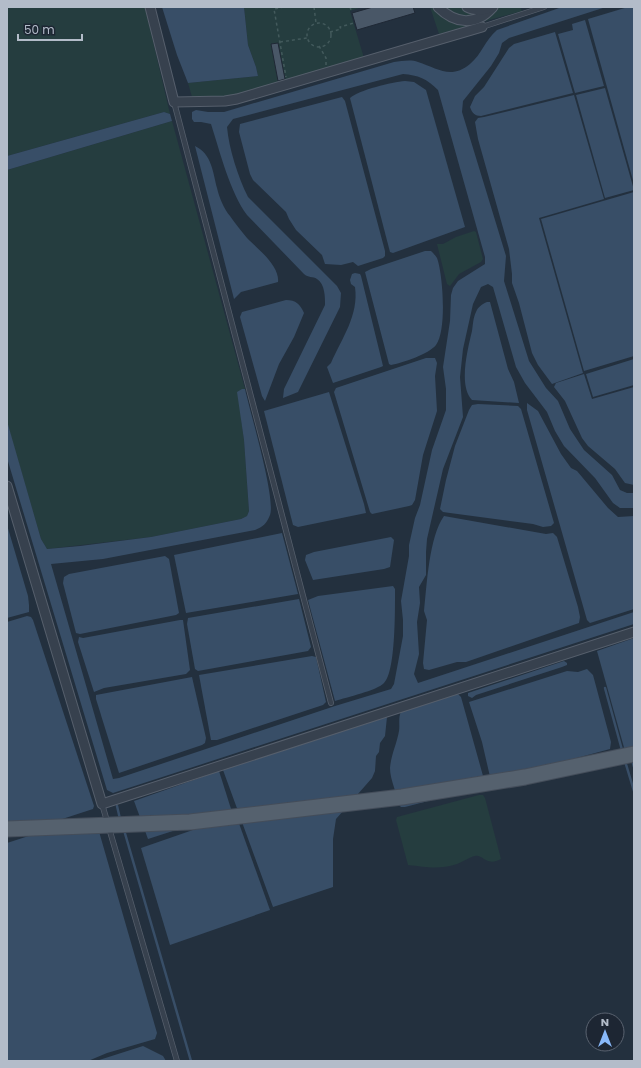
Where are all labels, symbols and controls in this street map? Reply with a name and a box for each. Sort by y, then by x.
scale bar [18,16,82,42]
text: 50 m [24,21,55,38]
north arrow [585,1012,625,1052]
text: N [601,1014,609,1030]

